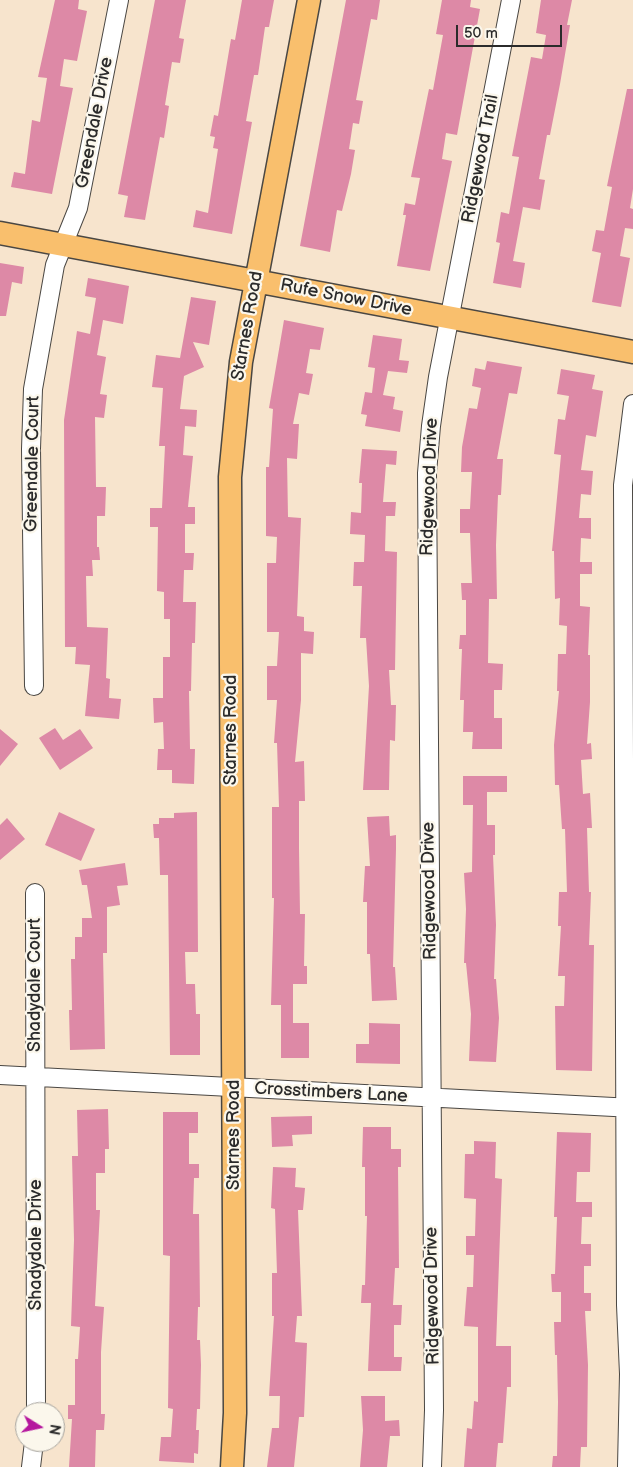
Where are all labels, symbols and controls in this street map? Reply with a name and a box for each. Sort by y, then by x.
scale bar [458,15,564,47]
text: 50 m [464,24,498,43]
street label: Greendale Drive [72,55,118,191]
street label: Ridgewood Trail [458,93,504,225]
street label: Starnes Road [228,270,268,382]
street label: Rufe Snow Drive [278,275,414,321]
street label: Greendale Court [21,396,45,532]
street label: Ridgewood Drive [417,418,443,556]
street label: Starnes Road [220,675,242,785]
street label: Ridgewood Drive [418,822,442,960]
street label: Shadydale Court [24,918,46,1052]
street label: Crosstimbers Lane [254,1078,408,1108]
street label: Starnes Road [223,1080,245,1190]
street label: Shadydale Drive [25,1179,47,1311]
street label: Ridgewood Drive [421,1227,445,1365]
north arrow [15,1402,65,1452]
text: N [45,1423,64,1436]

